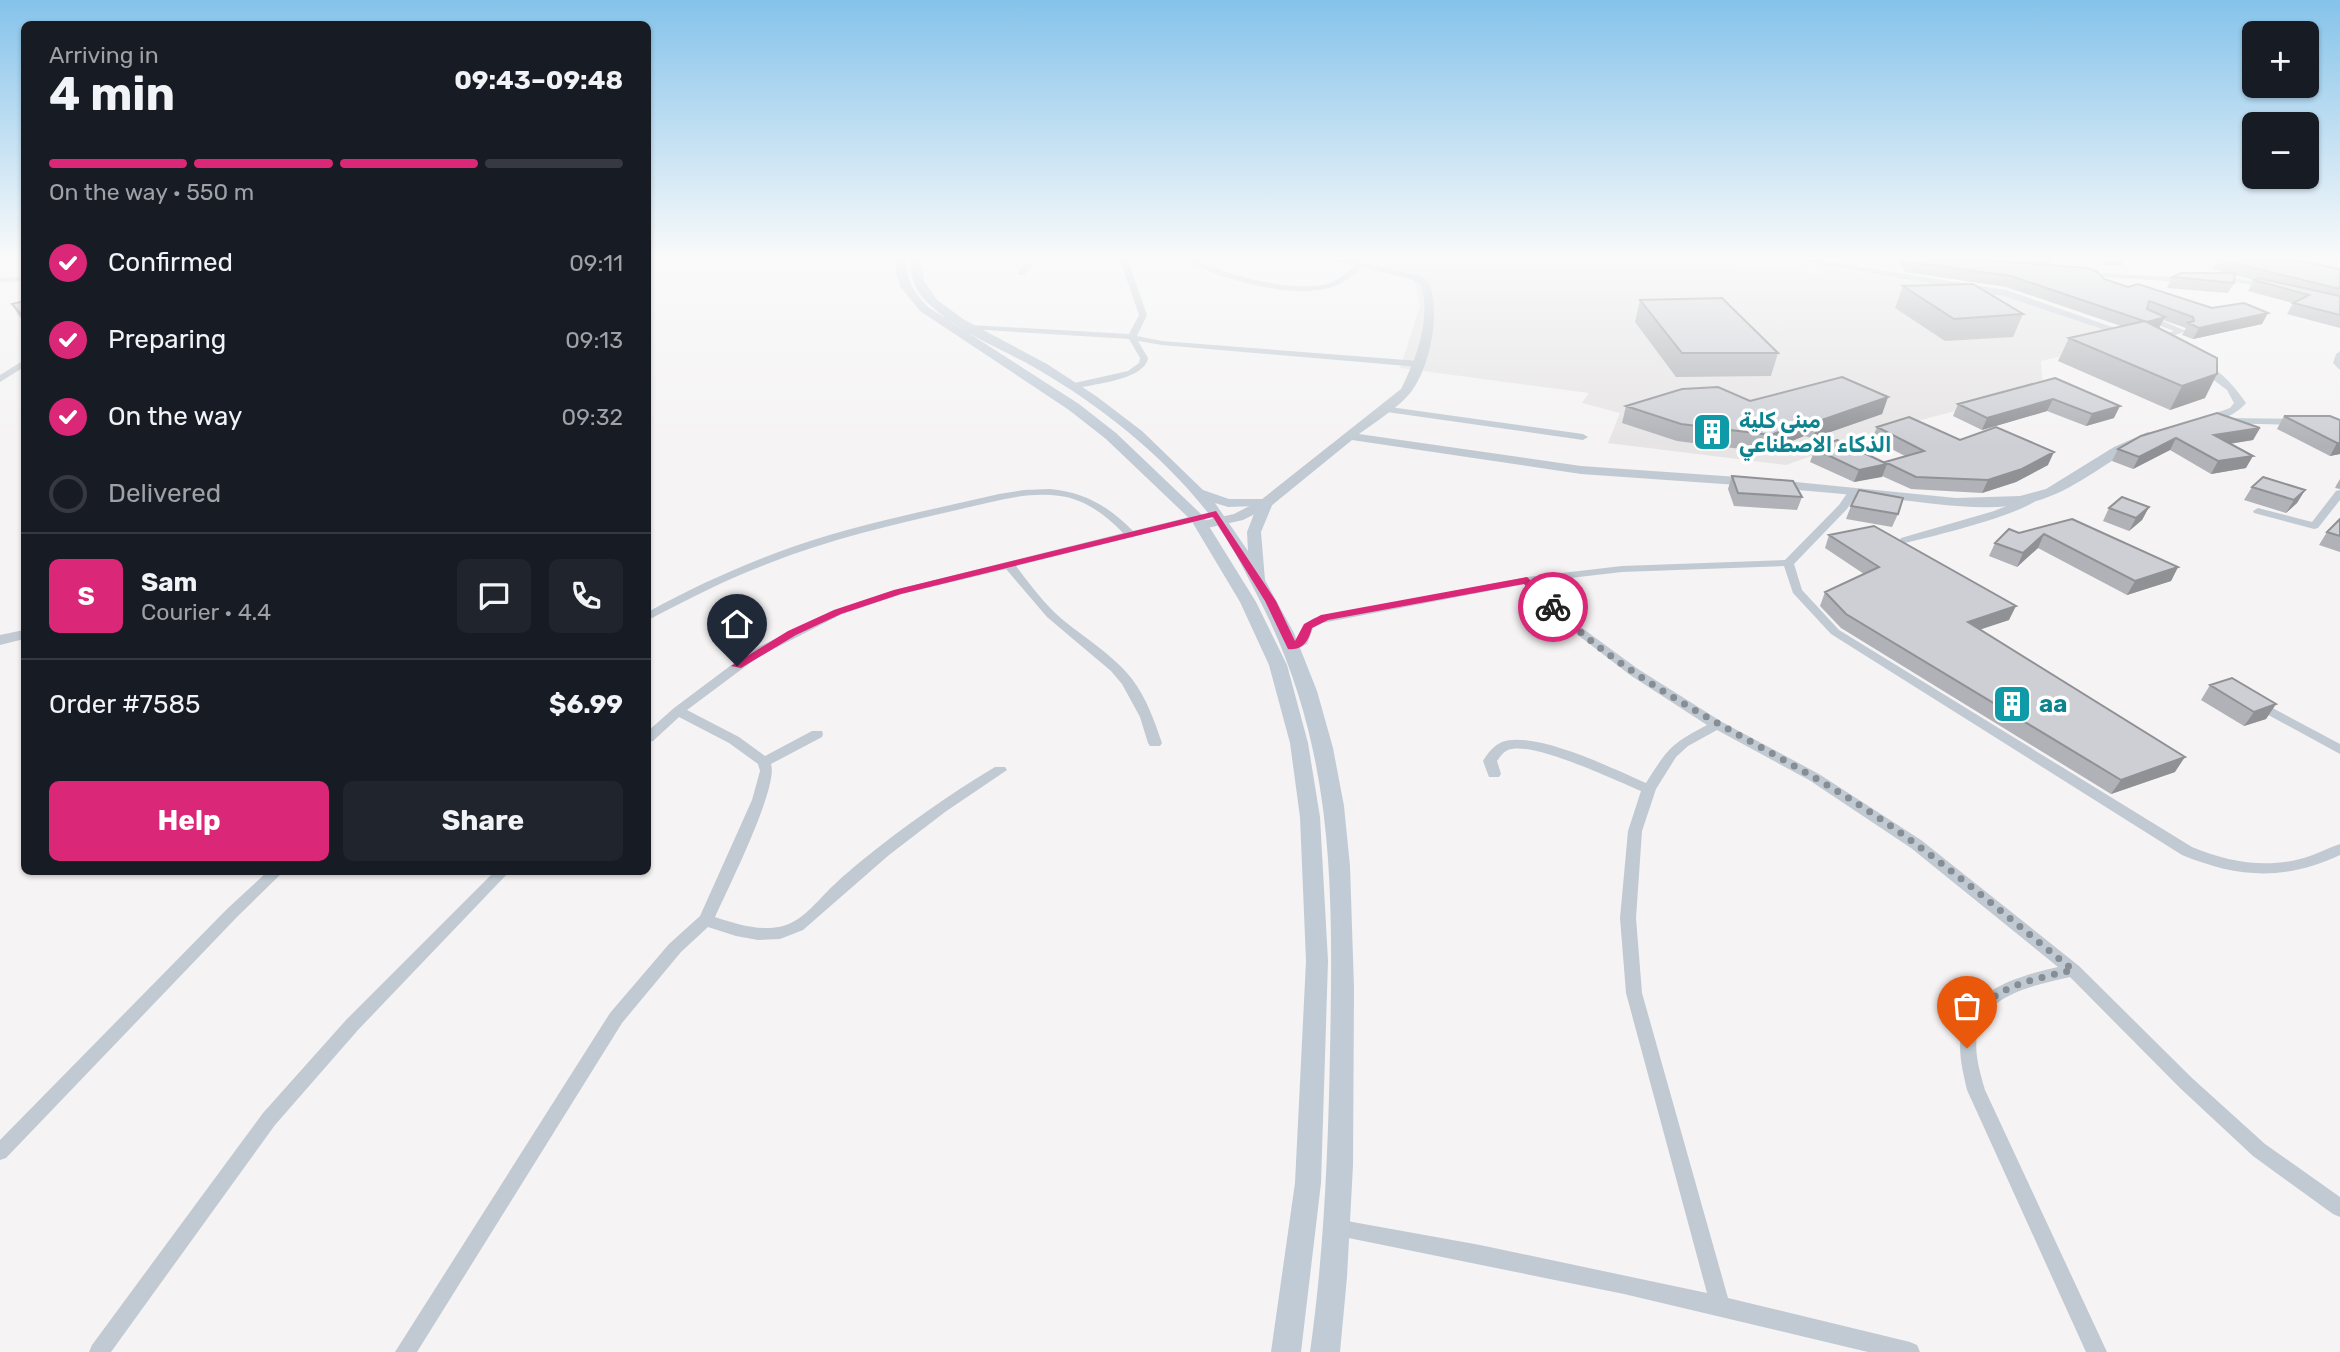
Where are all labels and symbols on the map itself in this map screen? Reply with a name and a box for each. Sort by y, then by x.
place label: مبنى كلية الذكاء الاصطناعي [1739,408,1892,461]
building icon: مبنى كلية الذكاء الاصطناعي [1691,411,1733,453]
courier [1518,572,1588,642]
pin [707,594,767,666]
building icon: aa [1991,683,2033,725]
place label: aa [2039,690,2067,718]
pin [1937,976,1997,1048]

